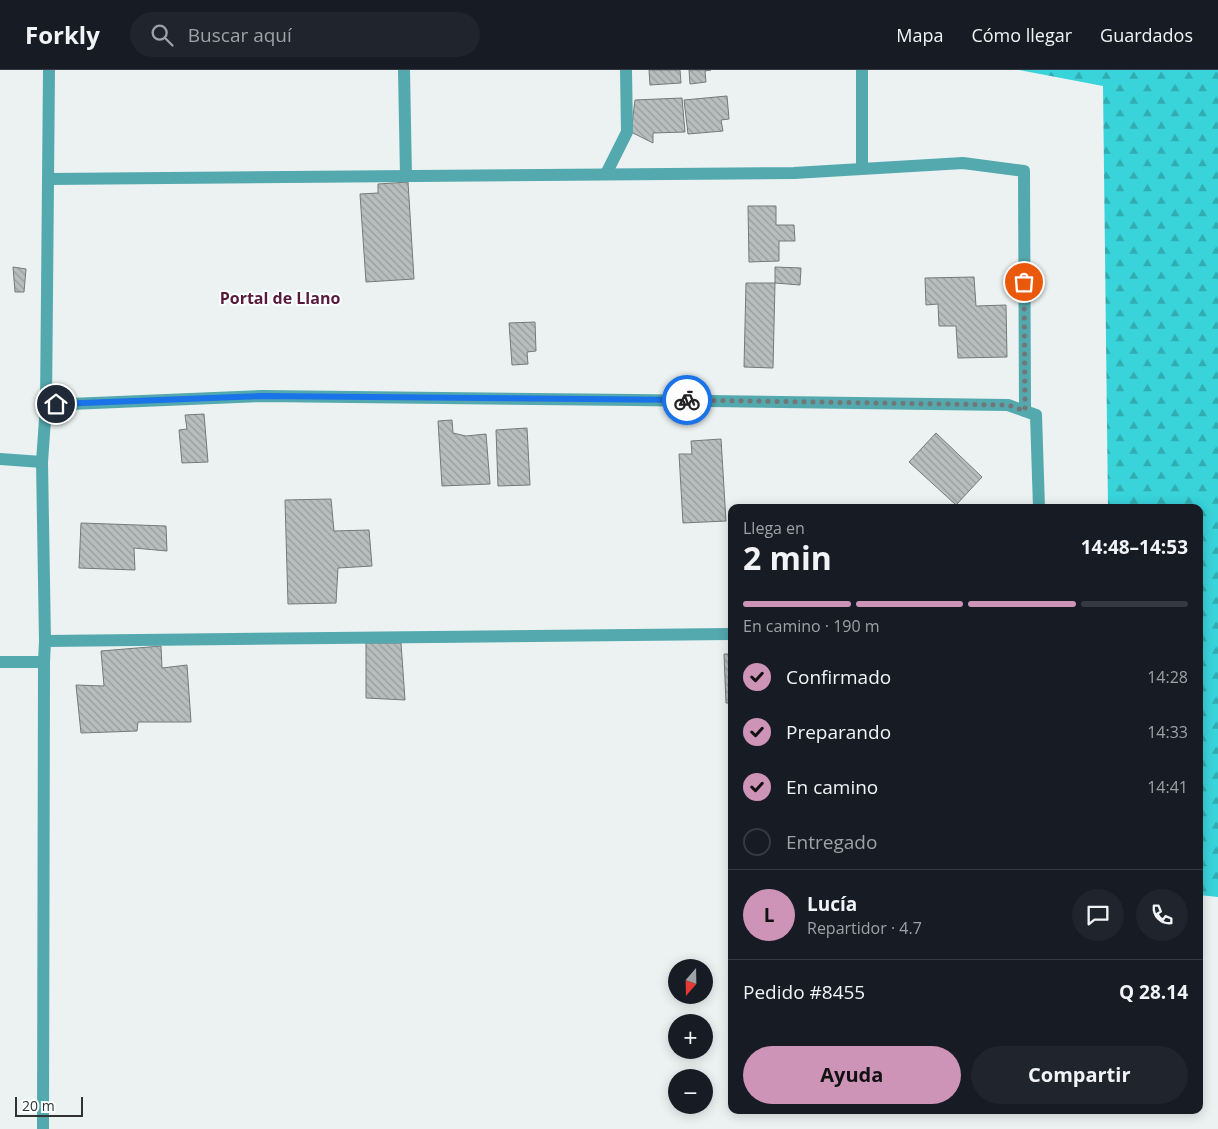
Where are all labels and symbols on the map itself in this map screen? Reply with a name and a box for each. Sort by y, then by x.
pin [1003,261,1045,303]
district label: Portal de Llano [220,287,340,309]
courier [662,375,712,425]
pin [35,383,77,425]
north arrow [668,959,712,1004]
scale bar [15,1094,82,1117]

